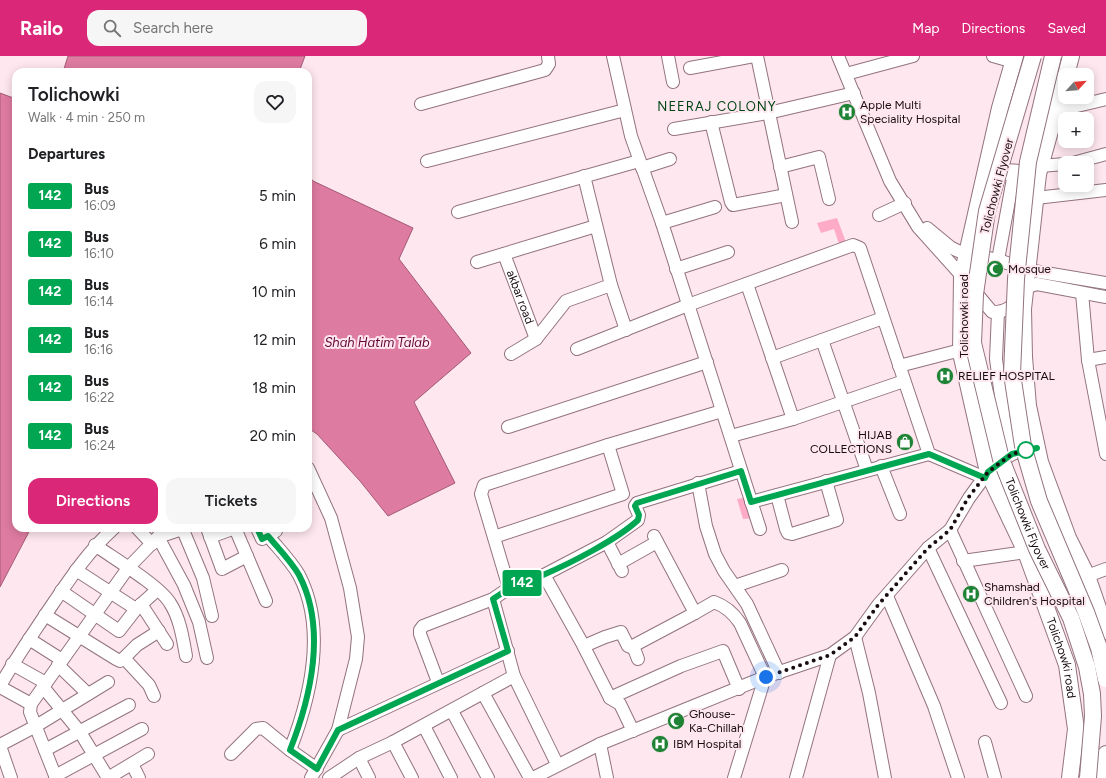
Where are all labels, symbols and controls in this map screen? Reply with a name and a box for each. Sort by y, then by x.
search box [87,10,367,46]
text: Railo [20,17,63,40]
icon: search [101,17,123,39]
text: Search here [133,19,213,37]
text: Map [912,20,940,37]
text: Directions [962,20,1025,37]
text: Saved [1047,20,1086,37]
north arrow [1058,68,1094,104]
map controls [1058,68,1094,192]
button: heart [254,81,296,123]
text: Tolichowki [28,83,120,106]
place label: Apple Multi Speciality Hospital [860,98,960,126]
district label: NEERAJ COLONY [657,99,777,114]
hospital icon: Apple Multi Speciality Hospital [837,102,857,122]
text: Walk · 4 min · 250 m [28,110,145,125]
button: + [1058,112,1094,148]
street label: Tolichowki Flyover [978,137,1016,235]
text: Departures [28,145,105,163]
button: − [1058,156,1094,192]
text: Bus [84,180,109,198]
text: 142 [39,187,61,204]
text: 5 min [259,187,296,205]
text: 16:09 [84,198,116,213]
text: Bus [84,228,109,246]
text: 142 [39,235,61,252]
text: 6 min [259,235,296,253]
text: 16:10 [84,246,114,261]
mosque icon: Mosque [985,259,1005,279]
place label: Mosque [1008,262,1051,276]
street label: akbar road [504,268,537,326]
street label: Tolichowki road [957,274,971,358]
text: Bus [84,276,109,294]
text: 142 [39,283,61,300]
text: 10 min [252,283,296,301]
text: 16:14 [84,294,113,309]
text: Bus [84,324,109,342]
text: 142 [39,331,61,348]
text: 12 min [253,331,296,349]
water label: Shah Hatim Talab [324,335,430,350]
text: 16:16 [84,342,113,357]
hospital icon: RELIEF HOSPITAL [935,366,955,386]
place label: RELIEF HOSPITAL [958,369,1056,383]
text: Bus [84,372,109,390]
text: 142 [39,379,61,396]
text: 18 min [252,379,296,397]
text: 16:22 [84,390,115,405]
text: Bus [84,420,109,438]
text: 142 [39,427,61,444]
text: 20 min [250,427,296,445]
place label: HIJAB COLLECTIONS [810,428,892,456]
shop icon: HIJAB COLLECTIONS [895,432,915,452]
text: 16:24 [84,438,115,453]
unlabelled marker [1017,441,1035,459]
street label: Tolichowki Flyover [1002,476,1053,572]
button: Directions [28,478,158,524]
button: Tickets [166,478,296,524]
line badge: 142 [499,570,545,596]
text: 142 [511,574,533,591]
place label: Shamshad Children's Hospital [984,580,1085,608]
hospital icon: Shamshad Children's Hospital [961,584,981,604]
street label: Tolichowki road [1043,616,1079,699]
your location [756,667,776,687]
place label: Ghouse- Ka-Chillah [689,707,744,735]
mosque icon: Ghouse- Ka-Chillah [666,711,686,731]
hospital icon: IBM Hospital [650,734,670,754]
place label: IBM Hospital [673,737,741,751]

